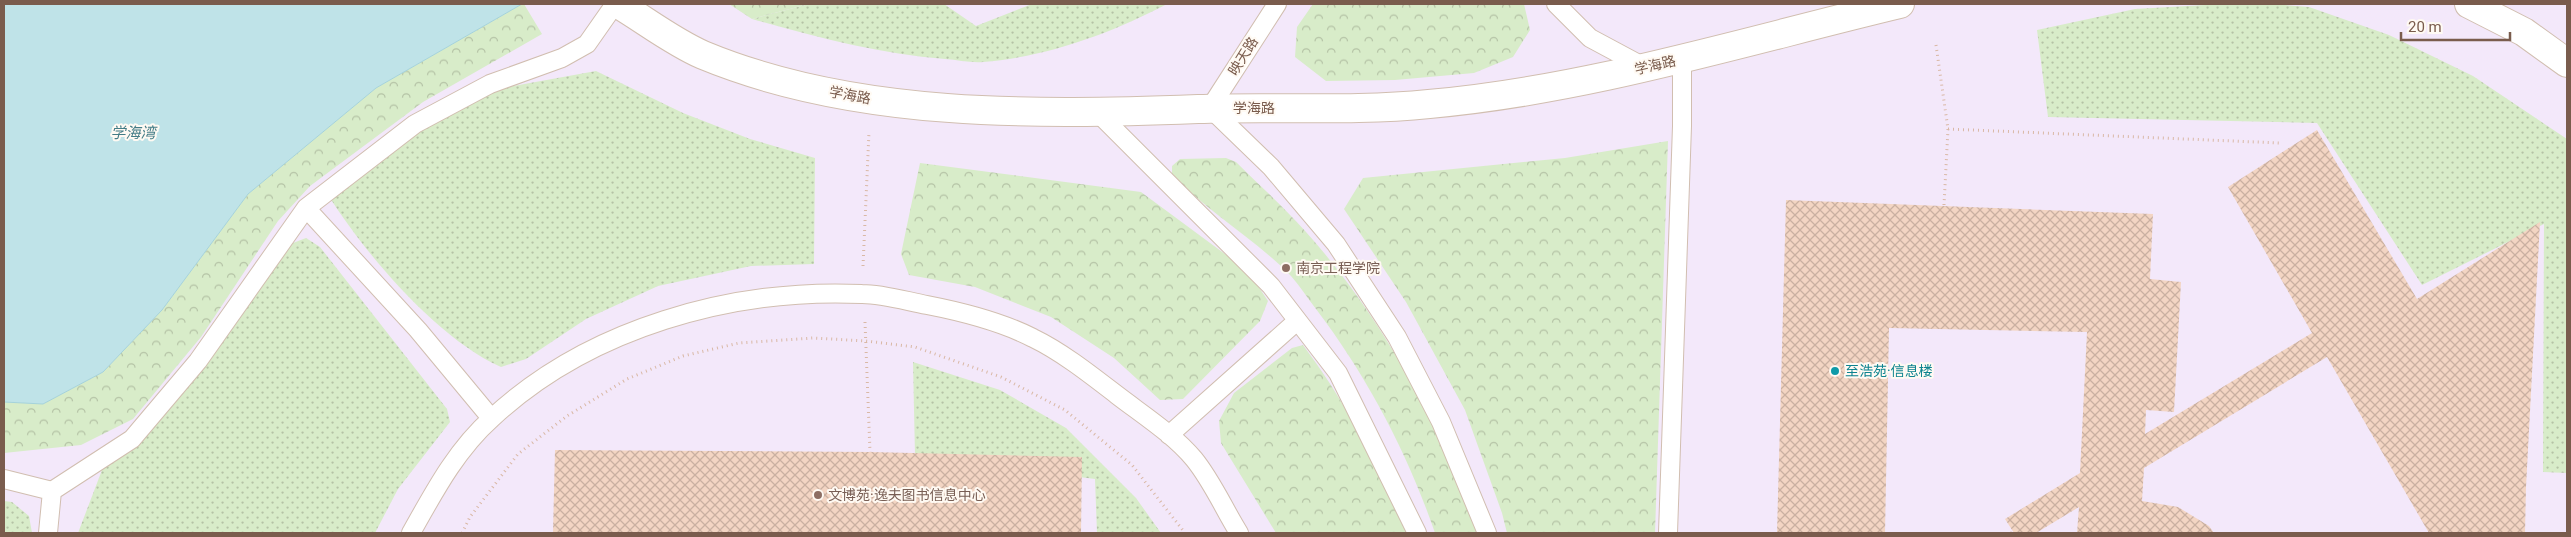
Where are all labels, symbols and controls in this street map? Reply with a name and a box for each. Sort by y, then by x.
scale bar [2401,10,2510,42]
text: 20 m [2408,18,2442,36]
street label: 映天路 [1225,34,1261,78]
street label: 学海路 [1633,52,1677,78]
street label: 学海路 [828,83,872,107]
street label: 学海路 [1233,100,1275,116]
water label: 学海湾 [110,124,158,142]
place label: 南京工程学院 [1296,260,1380,276]
marker: 南京工程学院 [1280,262,1292,274]
place label: 至浩苑·信息楼 [1845,363,1933,379]
marker: 至浩苑·信息楼 [1829,365,1841,377]
place label: 文博苑·逸夫图书信息中心 [828,487,986,503]
marker: 文博苑·逸夫图书信息中心 [812,489,824,501]

